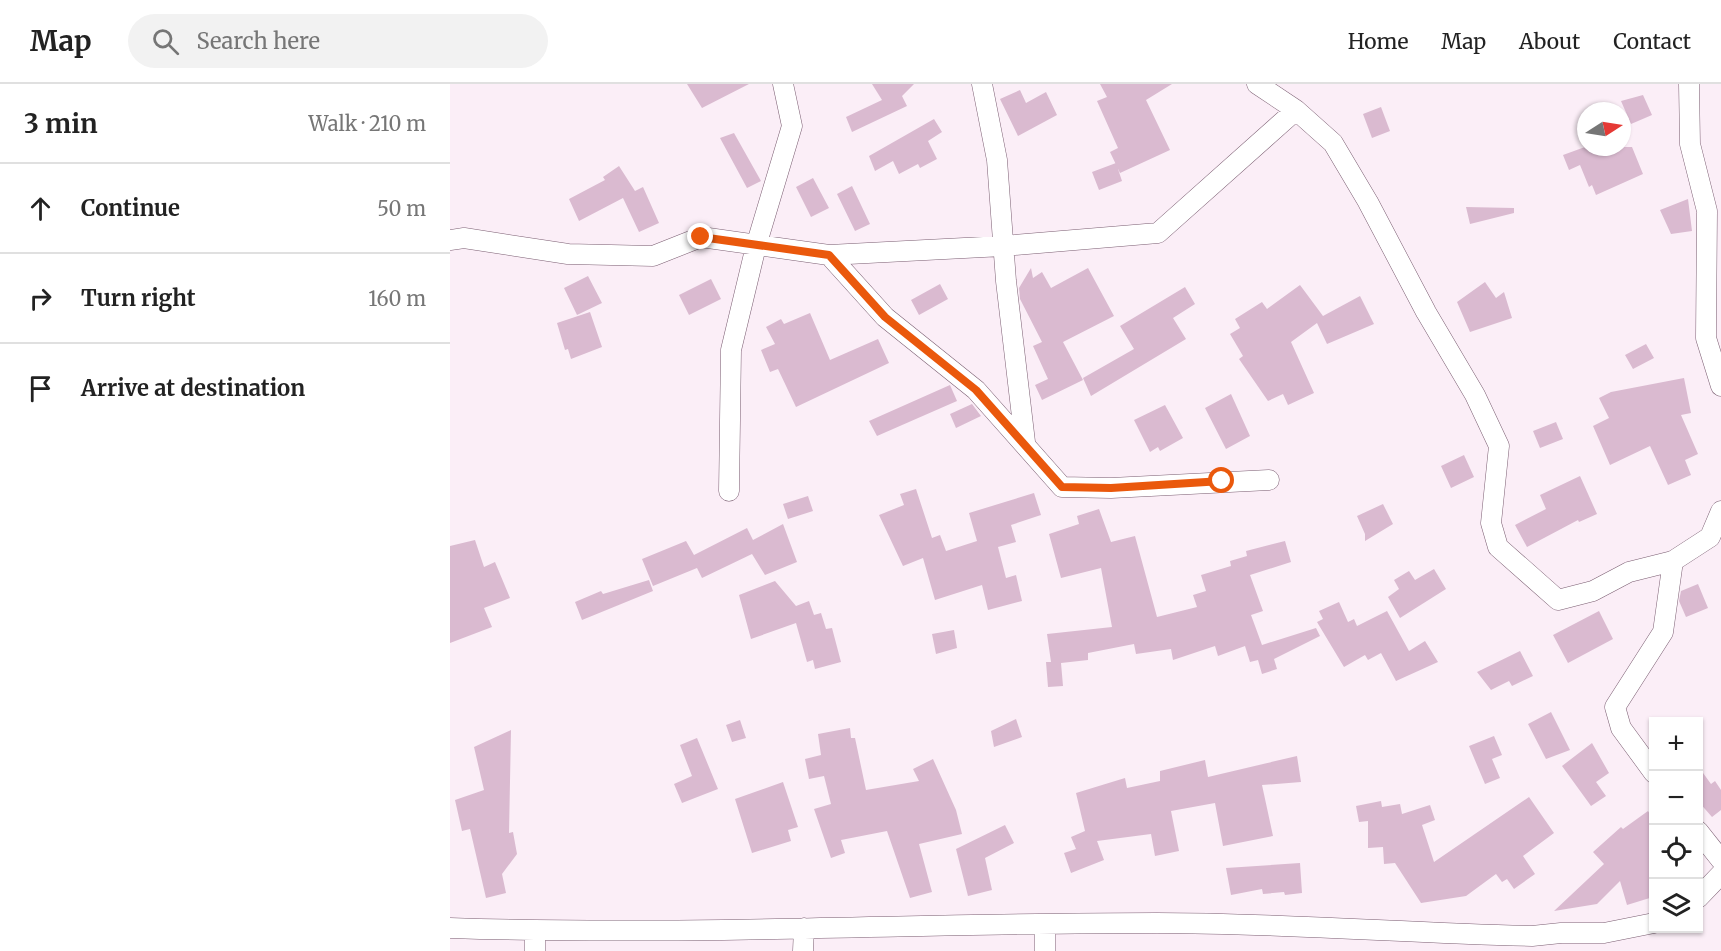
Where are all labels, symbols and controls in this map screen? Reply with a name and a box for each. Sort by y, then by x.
search box [128,14,548,68]
text: Map [30,23,92,59]
icon: search [149,25,182,58]
text: Search here [197,27,320,55]
text: Home [1348,28,1408,55]
text: Map [1441,28,1486,55]
text: About [1519,28,1580,55]
text: Contact [1613,28,1691,55]
north arrow [1577,102,1631,156]
text: 3 min [24,107,98,140]
text: Walk · 210 m [309,111,426,136]
icon: ahead [24,192,57,225]
text: Continue [81,194,180,222]
text: 50 m [377,196,426,221]
route end [687,223,713,249]
icon: right [24,282,57,315]
text: Turn right [81,284,195,312]
text: 160 m [368,286,426,311]
icon: arrive [24,372,57,405]
text: Arrive at destination [81,374,305,402]
route start [1208,467,1234,493]
map controls [1649,717,1703,933]
button: + [1649,717,1703,771]
button: − [1649,771,1703,825]
button: locate [1649,825,1703,879]
button: layers [1649,879,1703,933]

